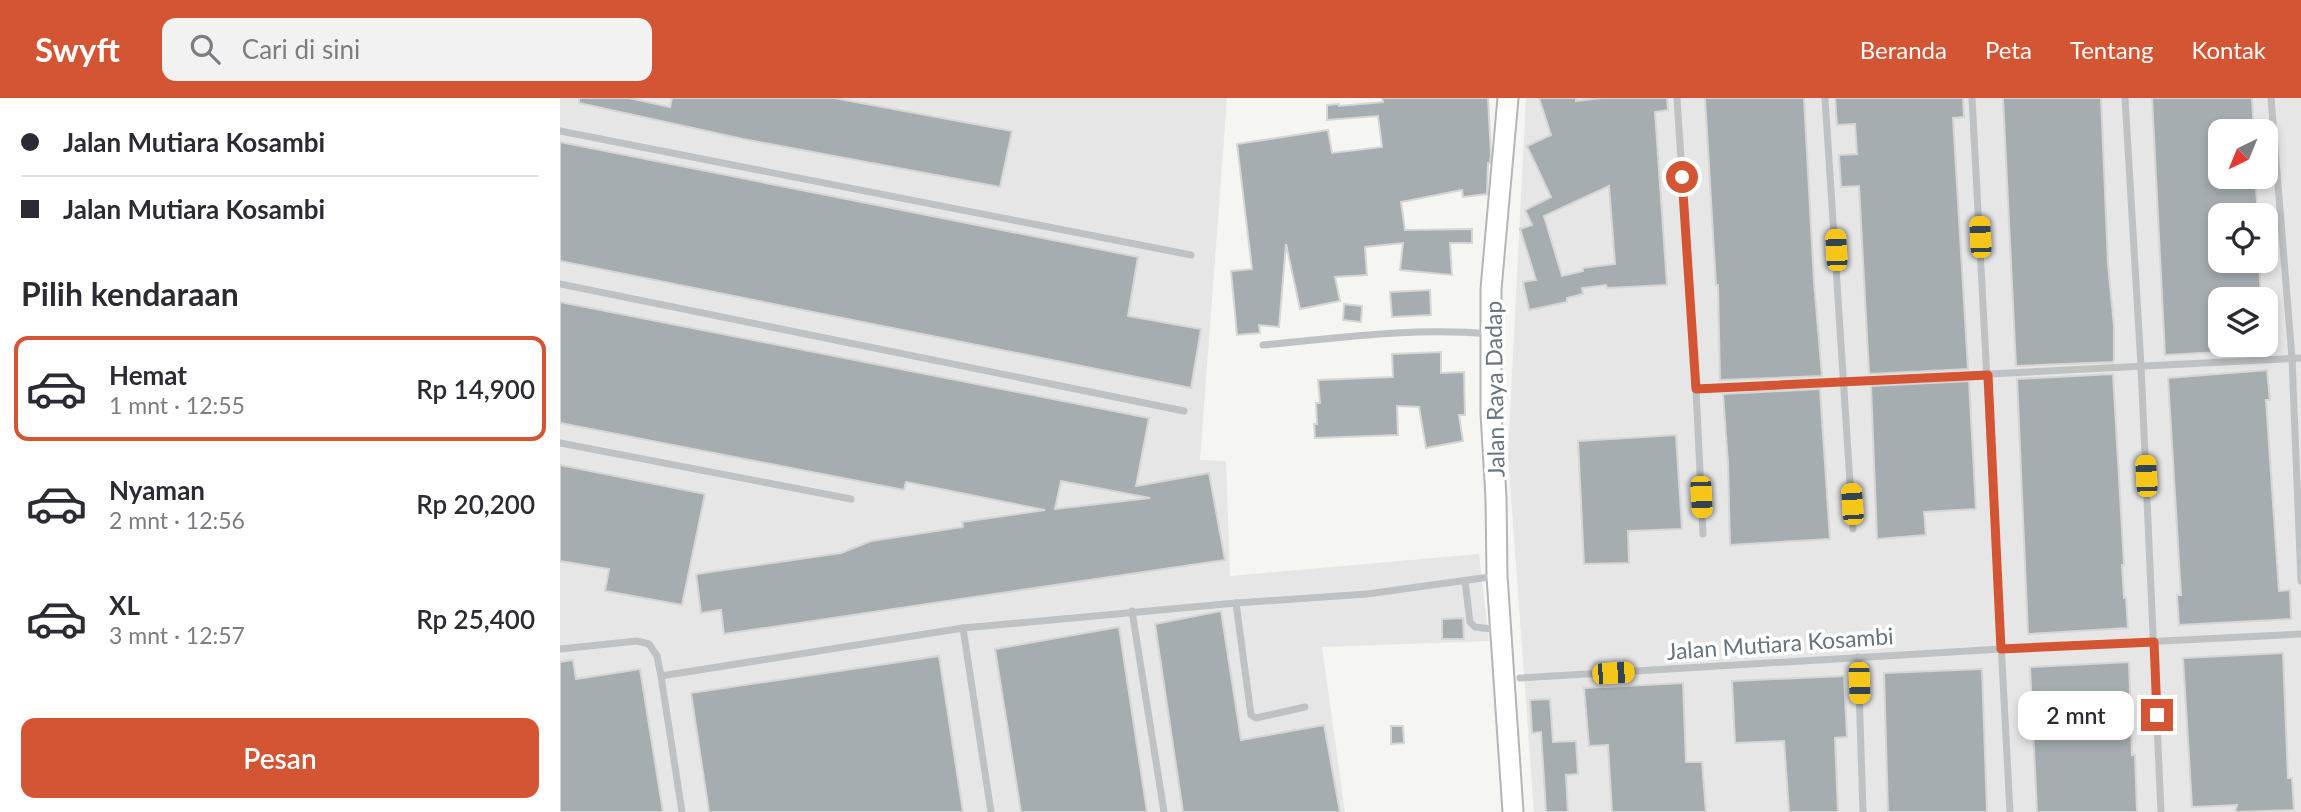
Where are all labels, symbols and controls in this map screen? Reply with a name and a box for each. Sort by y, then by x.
search box [162,18,652,81]
text: Swyft [35,29,120,69]
icon: search [186,30,224,68]
text: Cari di sini [242,33,360,65]
text: Beranda [1860,35,1947,64]
text: Peta [1985,35,2032,64]
text: Tentang [2070,35,2153,64]
text: Kontak [2191,35,2266,64]
north arrow [2208,119,2278,189]
map controls [2208,119,2278,357]
text: Jalan Mutiara Kosambi [63,126,325,158]
route start [1666,161,1698,193]
text: Jalan Mutiara Kosambi [63,193,325,225]
button: locate [2208,203,2278,273]
car [1969,215,1992,259]
car [1825,228,1848,272]
text: Pilih kendaraan [21,274,239,313]
button: layers [2208,287,2278,357]
street label: Jalan Raya Dadap [1478,301,1510,477]
icon: car [25,357,88,420]
text: Hemat [109,359,187,391]
text: Rp 14,900 [416,373,535,405]
text: 1 mnt · 12:55 [109,391,245,419]
car [2135,454,2158,498]
icon: car [25,472,88,535]
text: Nyaman [109,474,205,506]
car [1690,475,1713,519]
car [1841,482,1864,526]
text: Rp 20,200 [416,488,535,520]
text: 2 mnt · 12:56 [109,506,245,534]
icon: car [25,587,88,650]
text: XL [109,589,140,621]
text: Rp 25,400 [416,603,535,635]
text: 3 mnt · 12:57 [109,621,245,649]
street label: Jalan Mutiara Kosambi [1666,621,1894,665]
car [1592,661,1635,685]
car [1848,662,1871,704]
callout: 2 mnt [2017,690,2132,740]
route end [2141,699,2173,731]
text: 2 mnt [2046,701,2106,729]
button: Pesan [21,718,539,798]

